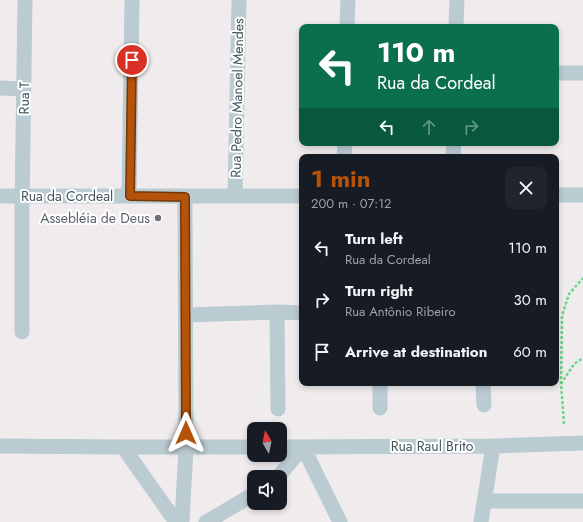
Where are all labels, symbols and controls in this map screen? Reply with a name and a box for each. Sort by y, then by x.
street label: Rua Pedro Manoel Mendes [226,18,248,178]
text: 110 m [377,32,455,73]
icon: left [311,40,363,92]
pin [115,43,149,77]
icon: arrive [121,49,143,71]
text: Rua da Cordeal [377,70,496,96]
street label: Rua T [14,81,34,114]
icon: left [376,116,398,138]
icon: ahead [418,116,440,138]
icon: right [460,116,482,138]
text: 1 min [311,161,371,196]
button: close [505,167,547,209]
street label: Rua da Cordeal [21,186,113,206]
text: 200 m · 07:12 [311,194,392,213]
place label: Assebléia de Deus [40,208,150,228]
marker: Assebléia de Deus [153,213,163,223]
text: Turn left [345,228,403,250]
icon: left [311,237,333,259]
text: 110 m [508,237,547,259]
text: Rua da Cordeal [345,250,431,269]
text: Turn right [345,280,413,302]
icon: right [311,289,333,311]
text: 30 m [514,289,547,311]
text: Rua Antônio Ribeiro [345,302,456,321]
icon: arrive [311,341,333,363]
text: Arrive at destination [345,341,487,363]
text: 60 m [513,341,547,363]
position arrow [165,412,207,454]
north arrow [247,422,287,462]
map controls [247,422,287,510]
street label: Rua Raul Brito [391,436,474,456]
button: sound [247,470,287,510]

